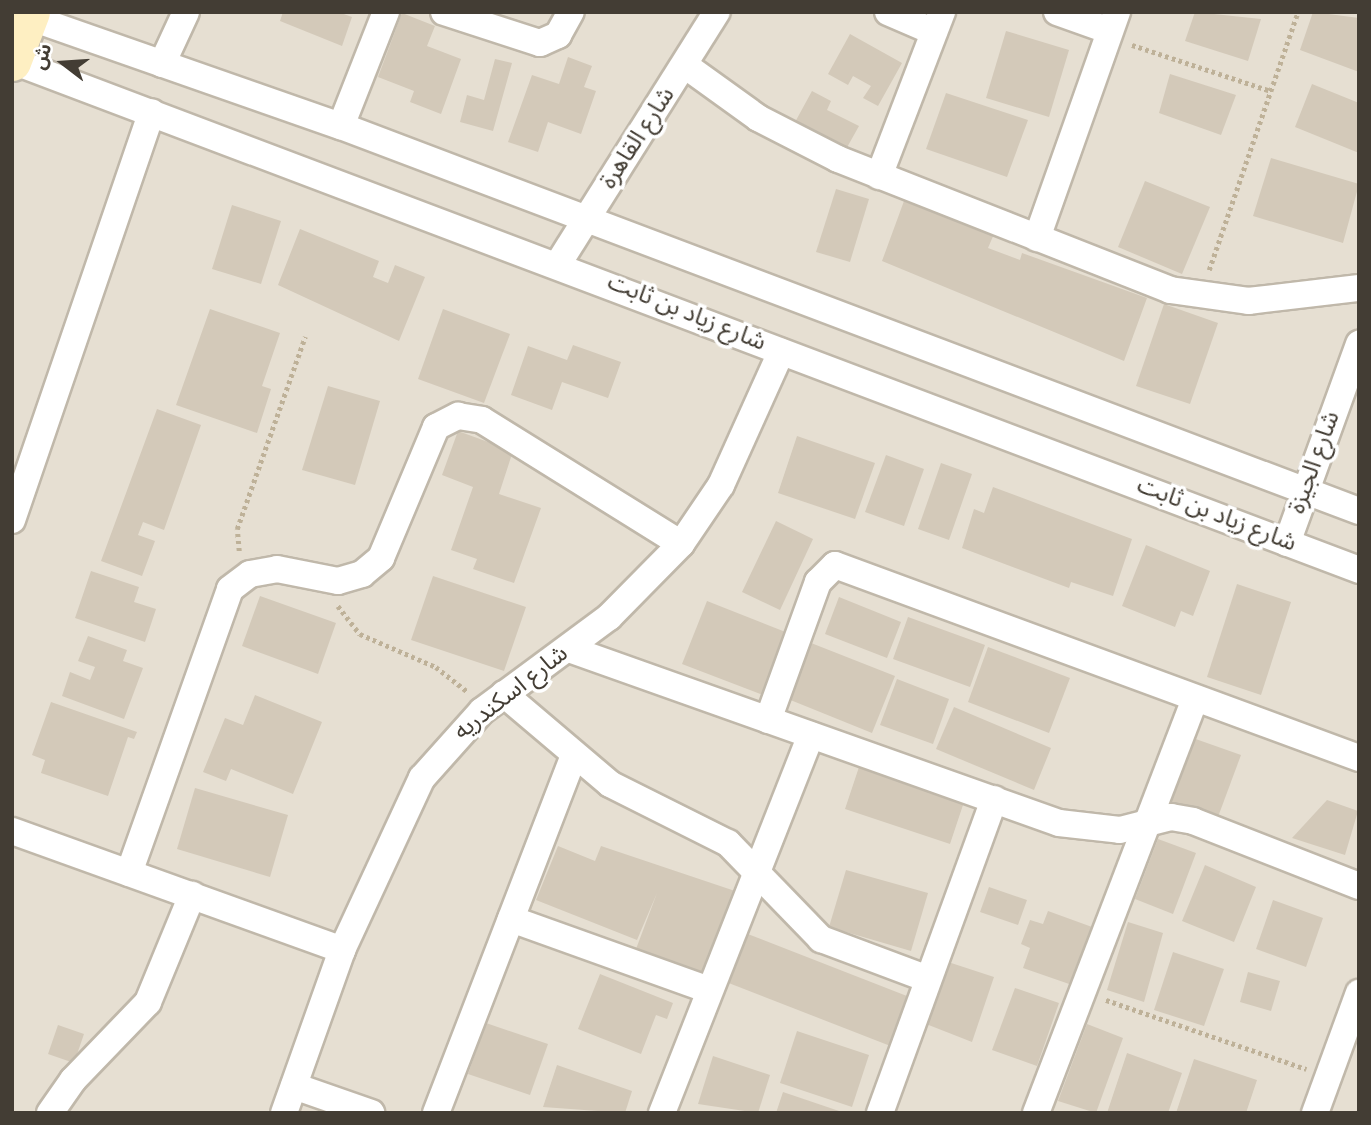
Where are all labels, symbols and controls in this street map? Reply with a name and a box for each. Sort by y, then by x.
north arrow [28,28,98,98]
text: ش [28,41,58,73]
street label: شارع القاهرة [596,83,682,195]
street label: شارع زياد بن ثابت [603,269,769,359]
street label: شارع الجيزة [1284,408,1348,518]
street label: شارع زياد بن ثابت [1132,472,1300,560]
street label: شارع اسكندريه [449,640,575,748]

